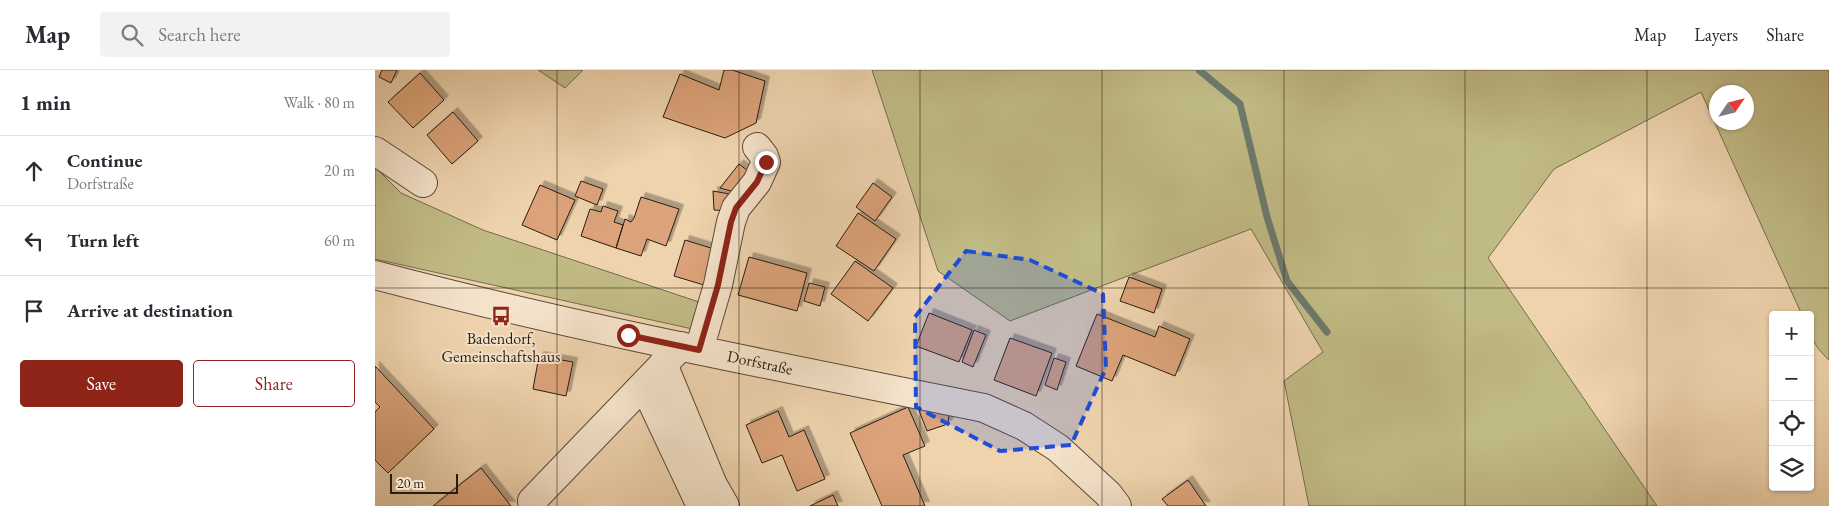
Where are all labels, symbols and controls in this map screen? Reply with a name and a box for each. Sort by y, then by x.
search box [100,12,450,57]
text: Map [25,19,70,50]
icon: search [118,21,146,49]
text: Search here [158,22,241,47]
text: Map [1634,23,1666,46]
text: Layers [1694,23,1738,46]
text: Share [1766,23,1804,46]
north arrow [1709,85,1754,130]
text: 1 min [20,89,71,116]
text: Walk · 80 m [284,92,355,113]
text: Continue [67,148,142,173]
route end [755,151,778,174]
icon: ahead [20,157,48,185]
text: 20 m [324,160,355,181]
text: Dorfstraße [67,173,134,194]
icon: left [20,227,48,255]
text: Turn left [67,228,139,253]
text: 60 m [324,230,355,251]
icon: arrive [20,297,48,325]
text: Arrive at destination [67,298,233,323]
bus stop icon: Badendorf, Gemeinschaftshaus [490,305,512,327]
map controls [1769,311,1814,491]
button: + [1769,311,1814,356]
route start [617,324,640,347]
place label: Badendorf, Gemeinschaftshaus [442,328,560,367]
street label: Dorfstraße [725,345,795,380]
button: − [1769,356,1814,401]
button: Save [20,360,183,407]
button: Share [193,360,355,407]
button: locate [1769,401,1814,446]
button: layers [1769,446,1814,491]
scale bar [390,471,457,494]
text: 20 m [397,474,424,492]

